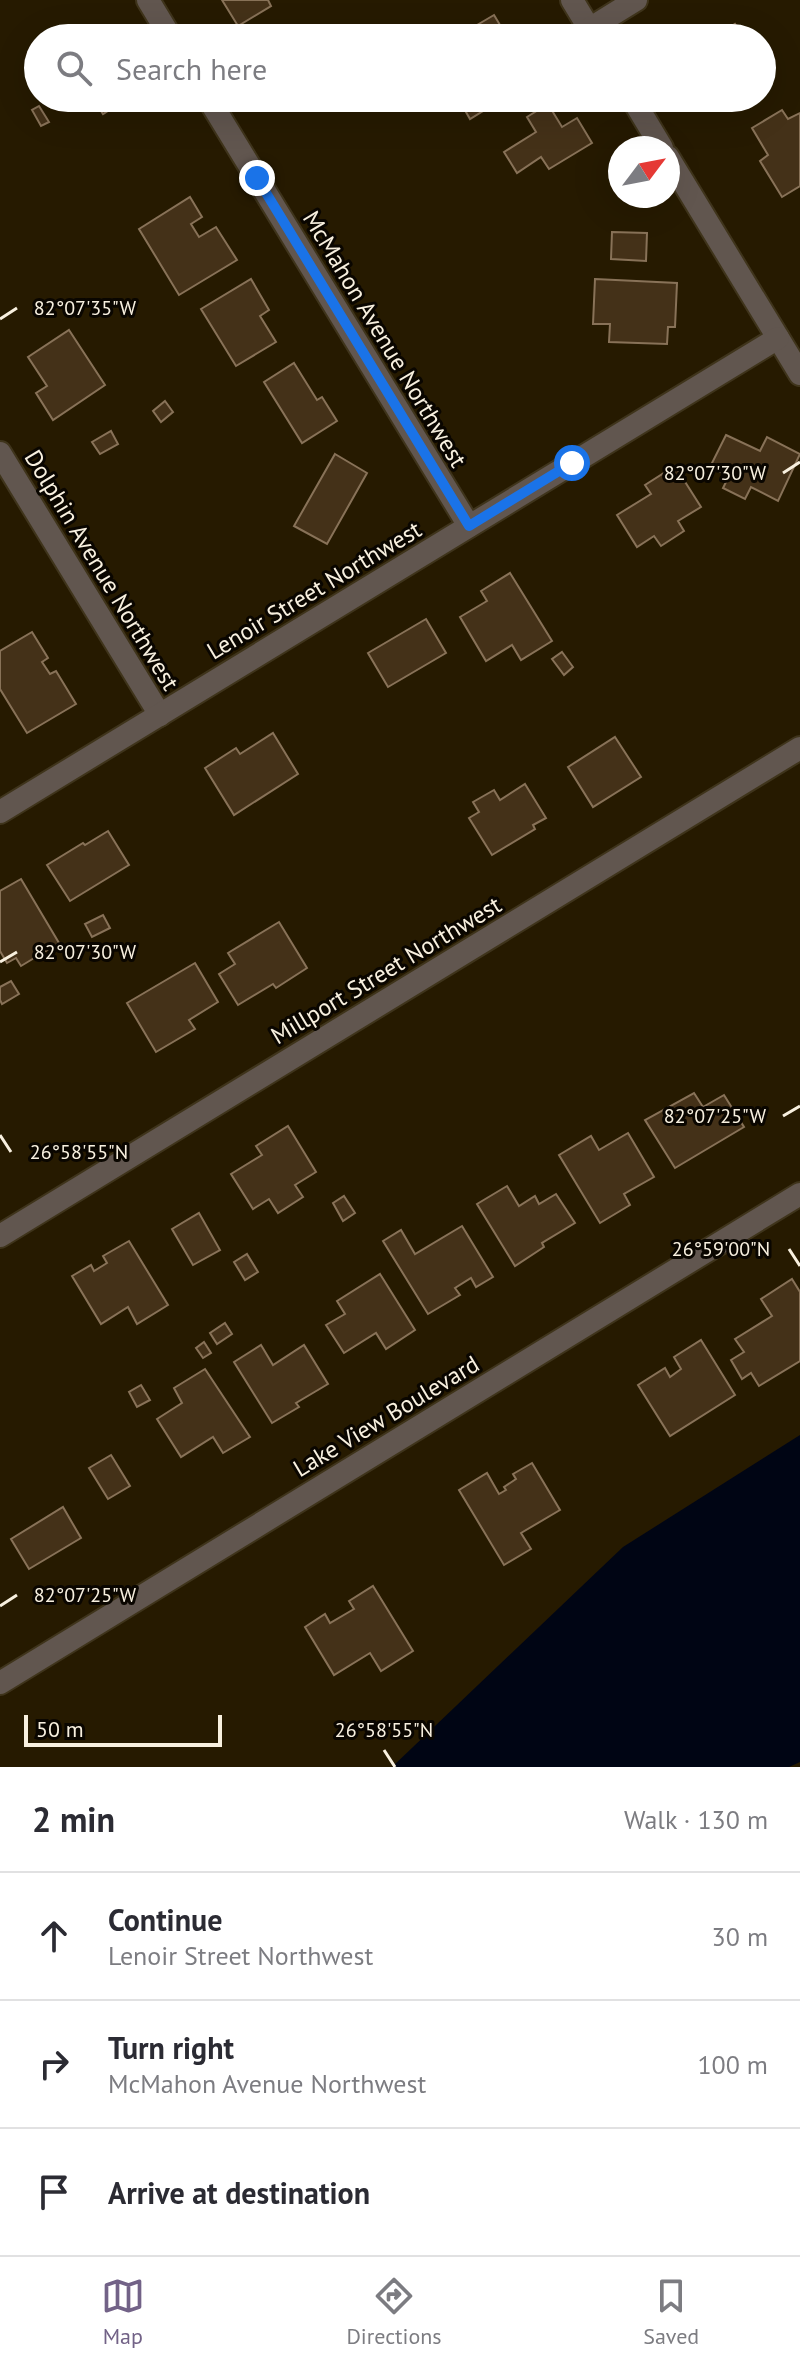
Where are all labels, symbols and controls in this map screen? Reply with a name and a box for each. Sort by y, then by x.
search box [24,24,776,112]
icon: search [52,46,96,90]
text: Search here [116,49,267,88]
north arrow [608,136,680,208]
route end [239,160,275,196]
street label: McMahon Avenue Northwest [296,205,474,473]
text: 82°07'35"W [34,295,137,321]
street label: Dolphin Avenue Northwest [18,444,186,696]
route start [554,445,590,481]
text: 82°07'30"W [664,460,767,486]
street label: Lenoir Street Northwest [201,514,427,666]
street label: Millport Street Northwest [265,889,507,1051]
text: 82°07'30"W [34,939,137,965]
text: 82°07'25"W [664,1103,767,1129]
text: 26°58'55"N [30,1139,128,1165]
text: 26°59'00"N [672,1236,770,1262]
street label: Lake View Boulevard [287,1348,485,1484]
text: 82°07'25"W [34,1582,137,1608]
scale bar [24,1711,222,1747]
text: 50 m [36,1715,84,1743]
text: 26°58'55"N [335,1717,433,1743]
text: 2 min [32,1797,115,1841]
text: Walk · 130 m [624,1803,768,1836]
text: Continue [108,1900,222,1939]
icon: ahead [32,1914,76,1958]
text: 30 m [712,1920,768,1953]
text: Lenoir Street Northwest [108,1939,373,1972]
text: Turn right [108,2028,234,2067]
icon: right [32,2042,76,2086]
text: 100 m [697,2048,768,2081]
text: McMahon Avenue Northwest [108,2067,426,2100]
icon: arrive [32,2170,76,2214]
text: Arrive at destination [108,2173,370,2212]
tab: Map [101,2274,145,2350]
tab: Directions [346,2274,442,2350]
tab: Saved [643,2274,699,2350]

